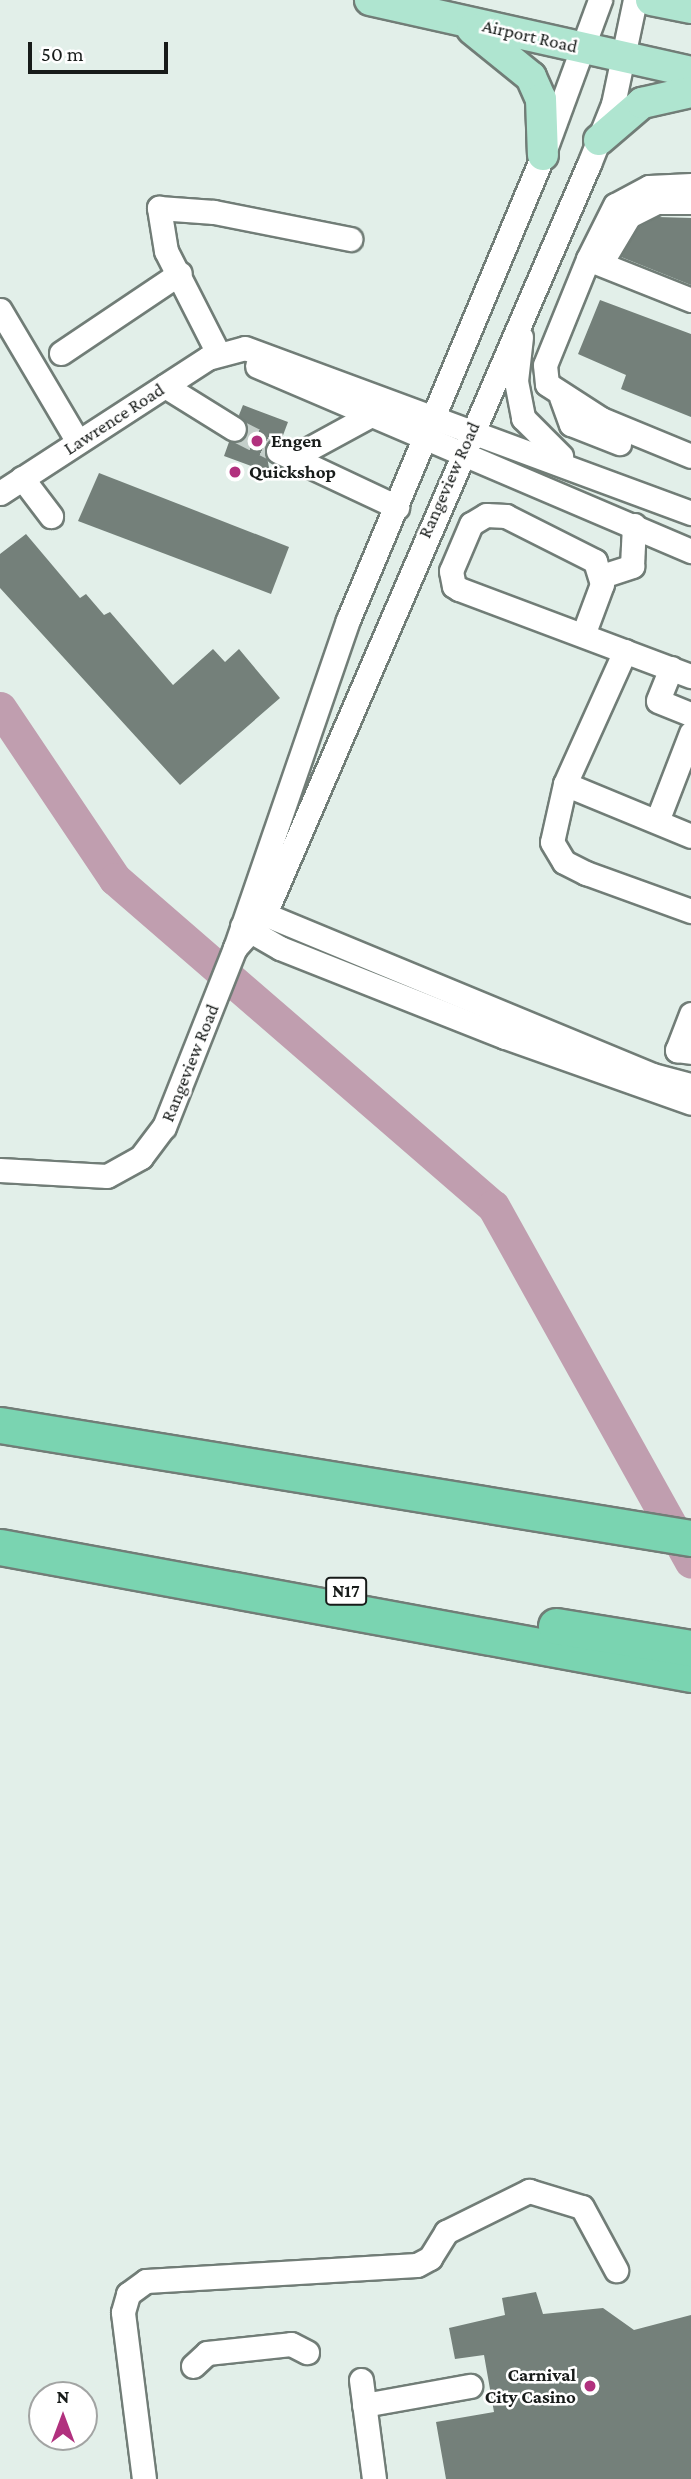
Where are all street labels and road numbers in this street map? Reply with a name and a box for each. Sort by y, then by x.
street label: Airport Road [480,14,580,58]
street label: Lawrence Road [59,378,169,460]
street label: Rangeview Road [413,418,485,542]
street label: Rangeview Road [156,1001,224,1125]
road number: N17 [325,1576,367,1606]

